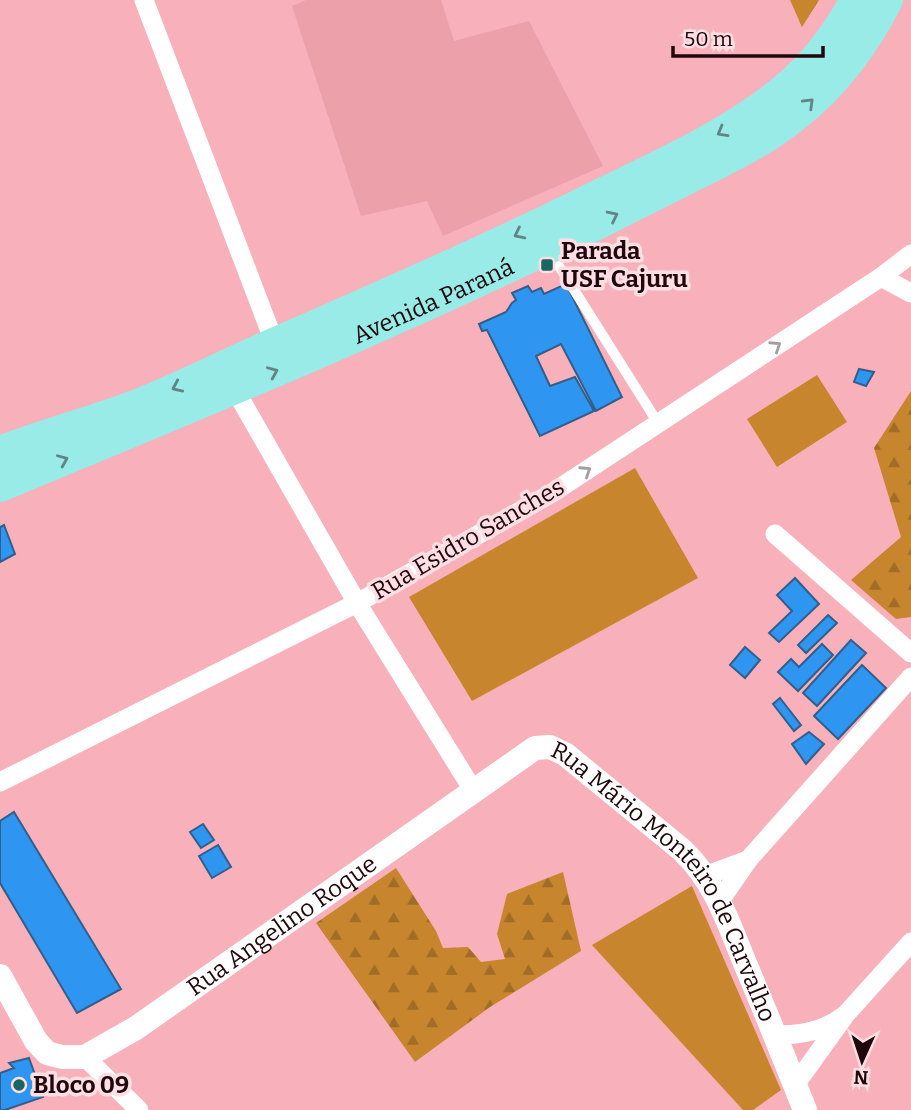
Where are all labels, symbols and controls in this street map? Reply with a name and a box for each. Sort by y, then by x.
scale bar [673,14,824,58]
text: 50 m [684,26,733,52]
one-way arrow [801,98,814,111]
one-way arrow [717,124,730,137]
one-way arrow [606,210,618,224]
one-way arrow [514,226,526,240]
place label: Parada USF Cajuru [561,237,688,293]
street label: Avenida Paraná [348,252,518,350]
marker: Parada USF Cajuru [539,257,555,273]
one-way arrow [768,341,781,354]
one-way arrow [266,366,278,380]
one-way arrow [172,379,184,393]
one-way arrow [56,454,68,468]
one-way arrow [578,466,591,479]
street label: Rua Esidro Sanches [367,472,569,606]
street label: Rua Mário Monteiro de Carvalho [547,735,782,1026]
street label: Rua Angelino Roque [182,849,382,1002]
north arrow [827,1026,897,1096]
text: N [853,1066,869,1089]
place label: Bloco 09 [33,1071,129,1099]
marker: Bloco 09 [11,1077,27,1093]

